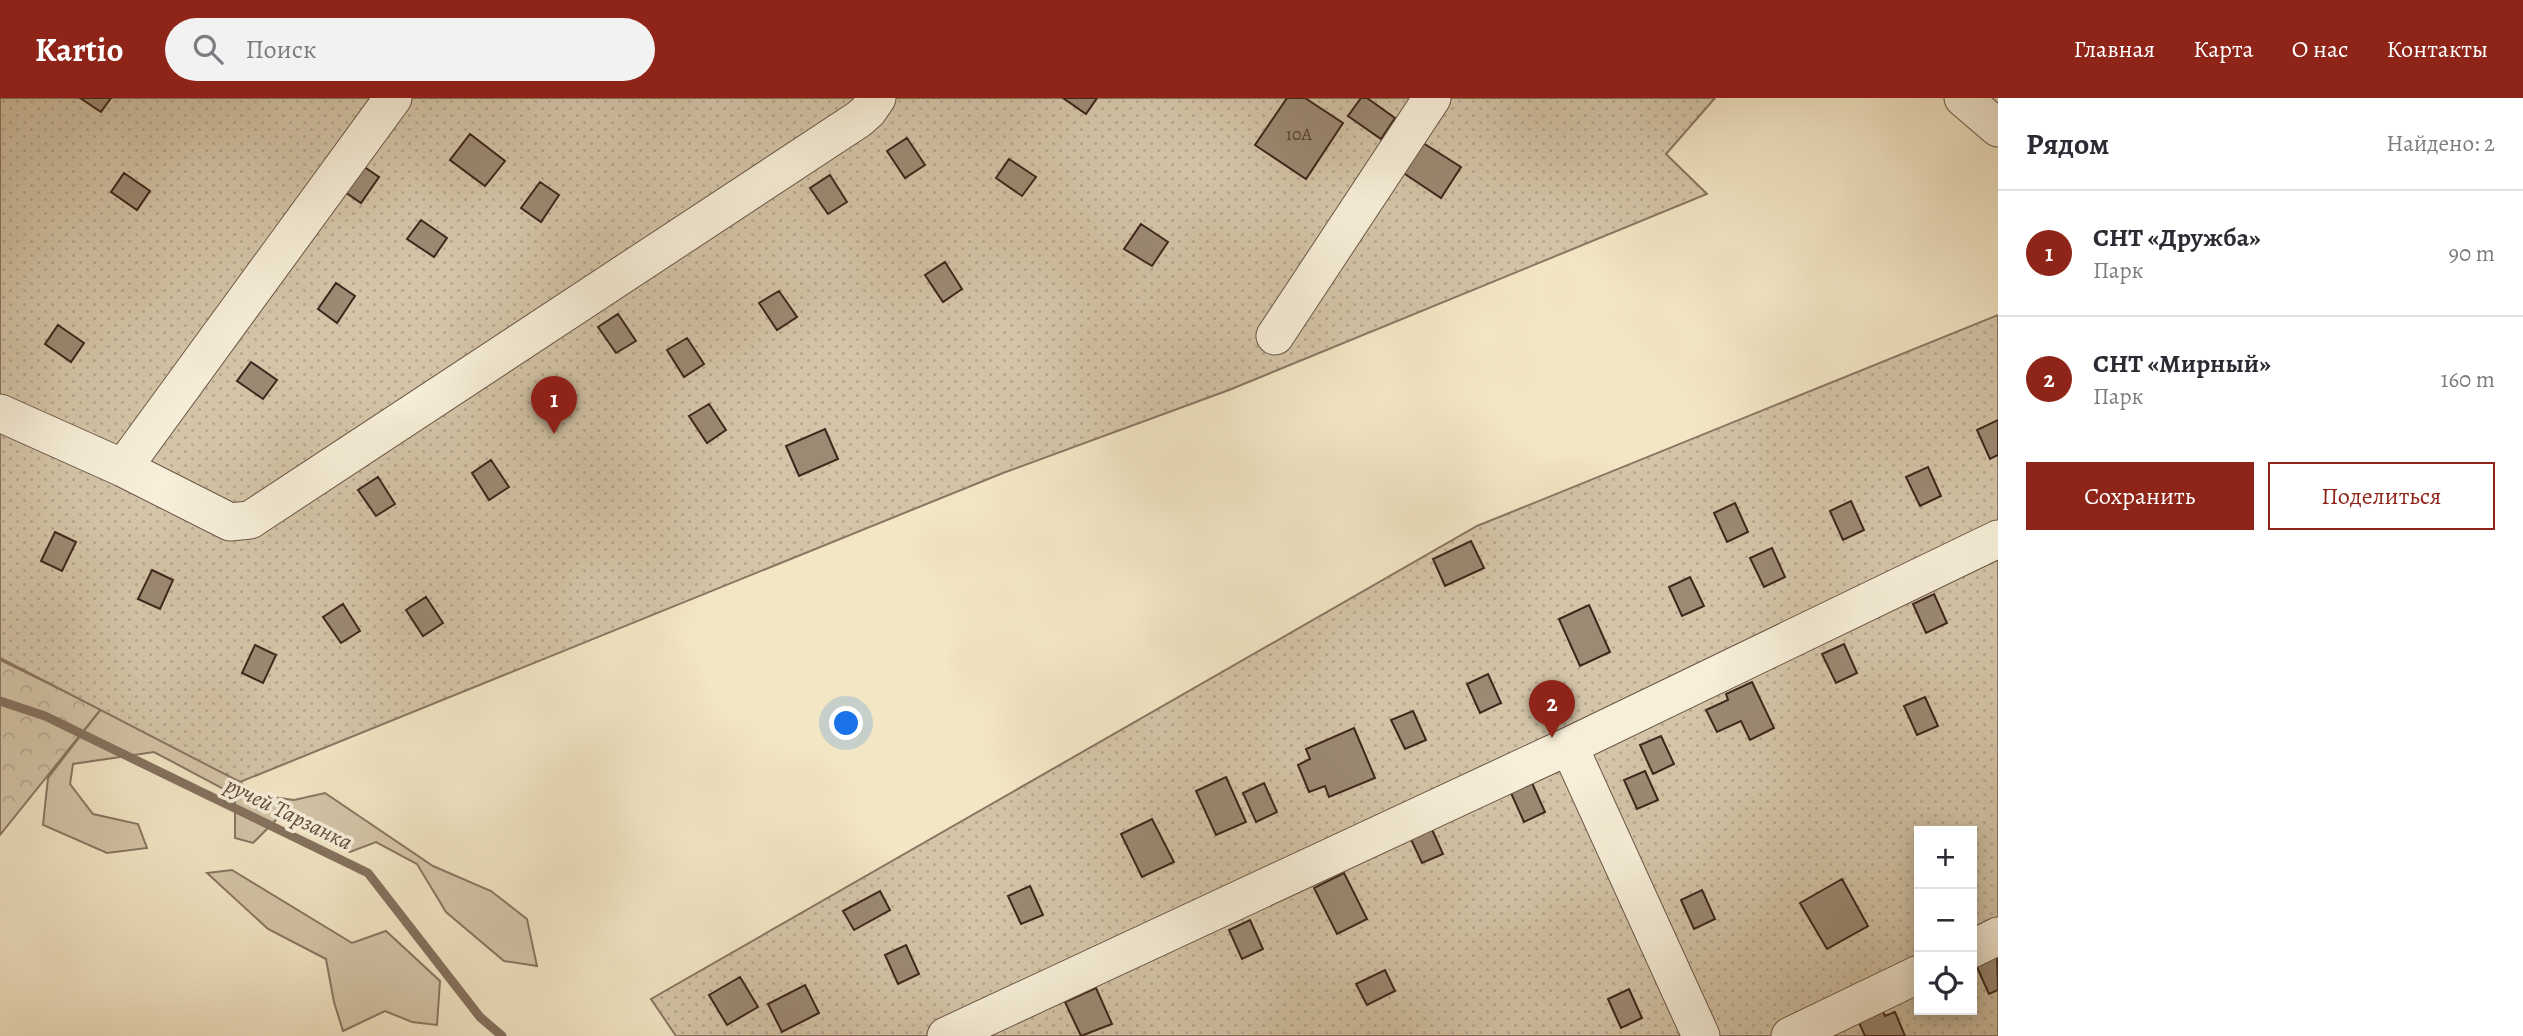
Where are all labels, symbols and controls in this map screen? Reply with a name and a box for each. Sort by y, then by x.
search box [165,18,655,81]
text: Kartio [35,27,123,72]
icon: search [189,30,227,68]
text: Поиск [245,32,317,67]
text: Главная [2074,33,2155,65]
text: Карта [2193,33,2254,65]
text: О нас [2292,33,2348,65]
text: Контакты [2386,33,2488,65]
house number: 10А [1286,122,1313,146]
text: Рядом [2026,124,2109,164]
text: Найдено: 2 [2386,128,2495,159]
text: СНТ «Дружба» [2093,220,2261,255]
text: 1 [2045,238,2053,269]
text: 90 m [2449,238,2495,269]
text: Парк [2093,255,2144,286]
text: СНТ «Мирный» [2093,346,2271,381]
text: 2 [2043,364,2055,395]
text: 160 m [2441,364,2495,395]
pin: 1 [531,376,577,434]
text: Парк [2093,381,2144,412]
button: Сохранить [2026,462,2254,530]
button: Поделиться [2268,462,2495,530]
pin: 2 [1529,680,1575,738]
your location [829,706,863,740]
water label: ручей Тарзанка [219,769,358,858]
map controls [1914,826,1977,1015]
button: + [1914,826,1977,889]
button: − [1914,889,1977,952]
button: locate [1914,952,1977,1015]

